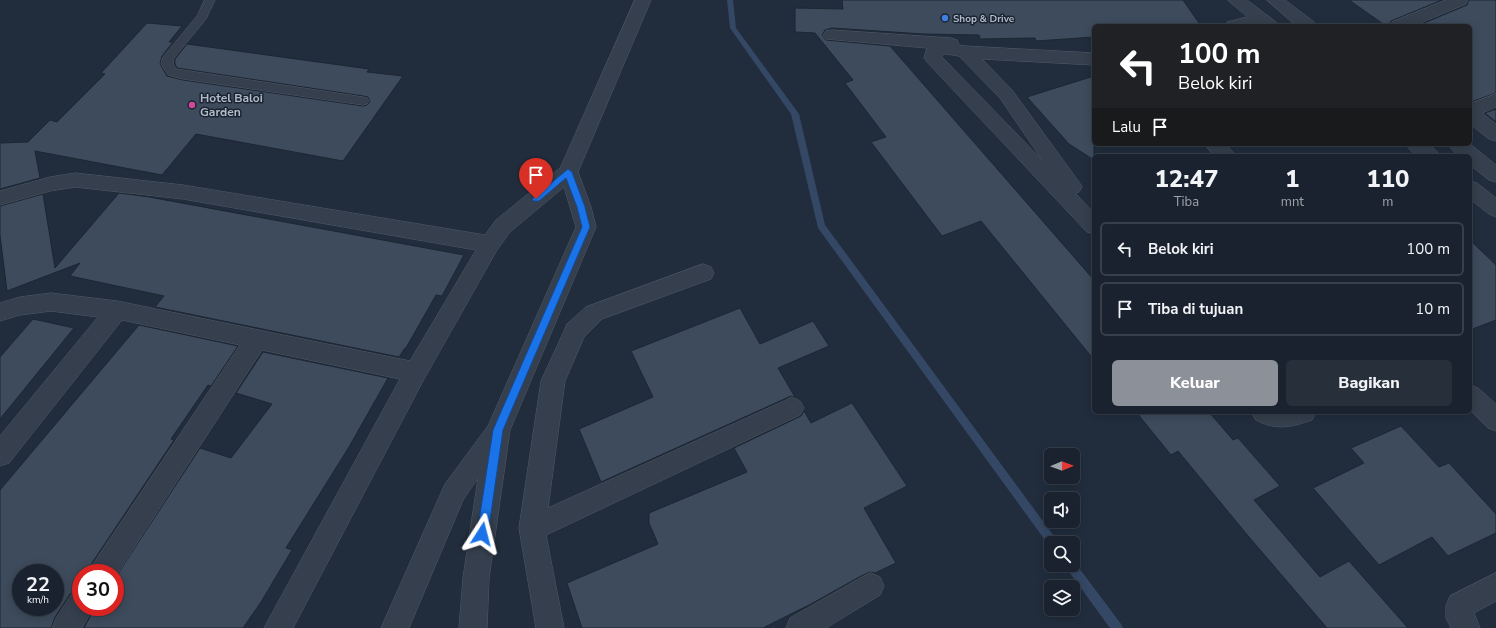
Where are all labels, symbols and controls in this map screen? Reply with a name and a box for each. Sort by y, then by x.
place label: Shop & Drive [953,12,1015,26]
marker: Shop & Drive [940,13,950,23]
text: 100 m [1178,35,1261,73]
icon: left [1112,40,1164,92]
text: Belok kiri [1178,71,1252,95]
place label: Hotel Baloi Garden [200,90,263,120]
marker: Hotel Baloi Garden [187,100,197,110]
icon: arrive [1149,116,1171,138]
text: Lalu [1112,117,1141,137]
pin [519,158,553,199]
text: 12:47 [1154,163,1218,195]
text: 1 [1285,163,1300,195]
text: 110 [1366,163,1410,195]
icon: arrive [525,164,547,186]
text: Tiba [1174,193,1199,211]
text: mnt [1281,193,1304,211]
text: m [1382,193,1393,211]
icon: left [1114,238,1136,260]
text: Belok kiri [1148,239,1213,259]
text: 100 m [1406,239,1450,259]
icon: arrive [1114,298,1136,320]
text: Tiba di tujuan [1148,299,1243,319]
text: 10 m [1415,299,1450,319]
button: Keluar [1112,360,1278,406]
button: Bagikan [1286,360,1452,406]
north arrow [1044,448,1080,484]
map controls [1044,448,1080,616]
button: sound [1044,492,1080,528]
position arrow [461,513,503,555]
button: search [1044,536,1080,572]
speed limit sign: 30 [72,564,124,616]
text: 22 [26,571,50,598]
button: layers [1044,580,1080,616]
text: km/h [27,593,49,607]

